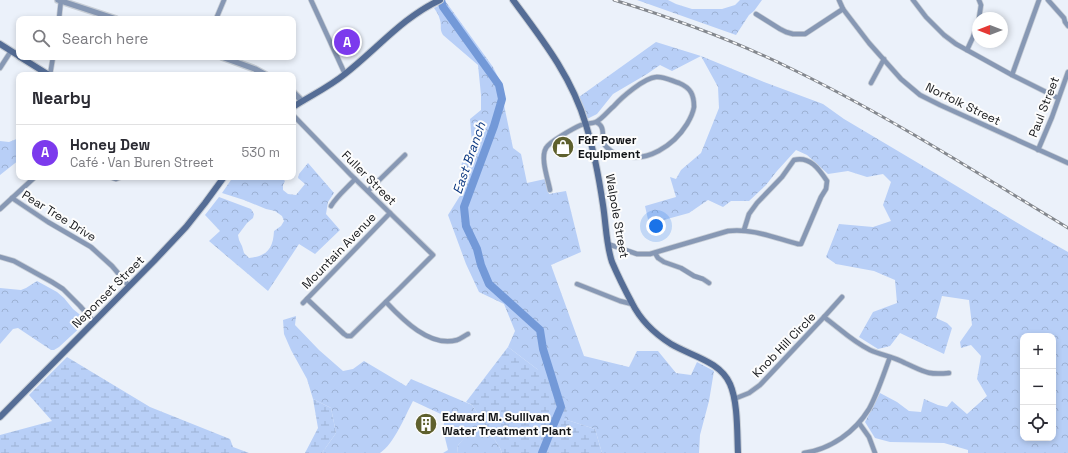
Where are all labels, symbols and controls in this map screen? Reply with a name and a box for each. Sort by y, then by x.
north arrow [972,12,1008,48]
search box [16,16,296,60]
icon: search [30,27,52,49]
pin: A [334,27,360,57]
text: Search here [62,29,148,48]
street label: Paul Street [1025,74,1063,140]
street label: Norfolk Street [923,79,1003,129]
text: Nearby [32,87,91,109]
water label: East Branch [449,119,490,196]
place label: F&F Power Equipment [578,132,640,162]
shop icon: F&F Power Equipment [550,134,576,160]
text: Honey Dew [70,135,150,154]
text: A [41,144,49,161]
text: 530 m [242,144,280,161]
street label: Fuller Street [338,147,400,209]
text: Café · Van Buren Street [70,154,214,171]
street label: Walpole Street [602,173,632,259]
street label: Pear Tree Drive [19,187,99,245]
street label: Mountain Avenue [298,209,380,293]
your location [646,216,666,236]
street label: Neponset Street [68,252,148,332]
street label: Knob Hill Circle [749,309,819,381]
map controls [1020,333,1056,441]
button: + [1020,333,1056,369]
button: − [1020,369,1056,405]
button: locate [1020,405,1056,441]
place label: Edward M. Sullivan Water Treatment Plant [442,409,572,439]
building icon: Edward M. Sullivan Water Treatment Plant [413,411,439,437]

